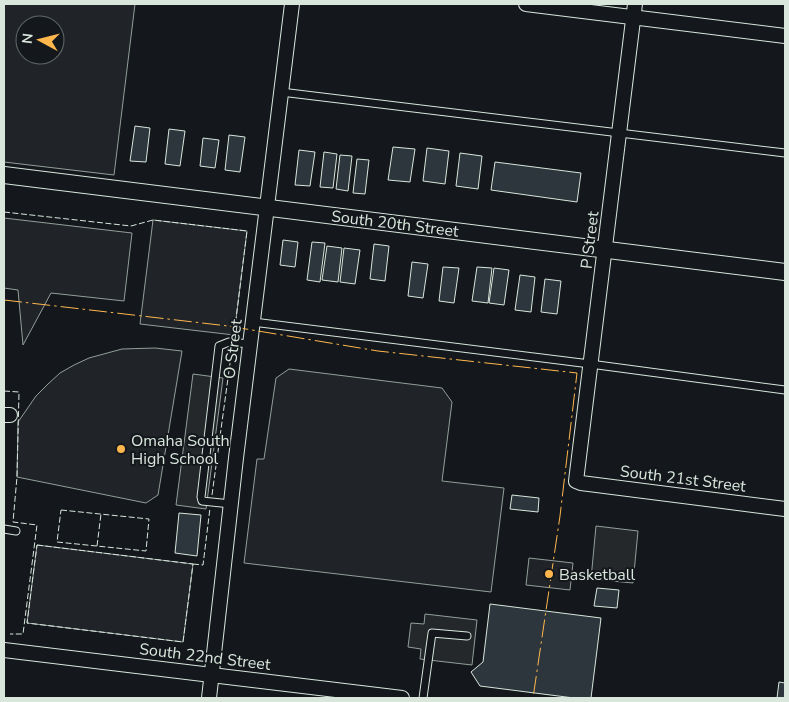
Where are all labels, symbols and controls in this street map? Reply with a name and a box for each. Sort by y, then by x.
north arrow [15,15,65,65]
text: N [18,32,38,45]
street label: South 20th Street [330,205,460,243]
street label: P Street [576,210,604,270]
street label: O Street [218,318,248,380]
place label: Omaha South High School [131,430,230,470]
marker: Omaha South High School [115,443,127,455]
street label: South 21st Street [619,460,747,498]
place label: Basketball [559,564,635,586]
marker: Basketball [543,568,555,580]
street label: South 22nd Street [138,638,272,676]

